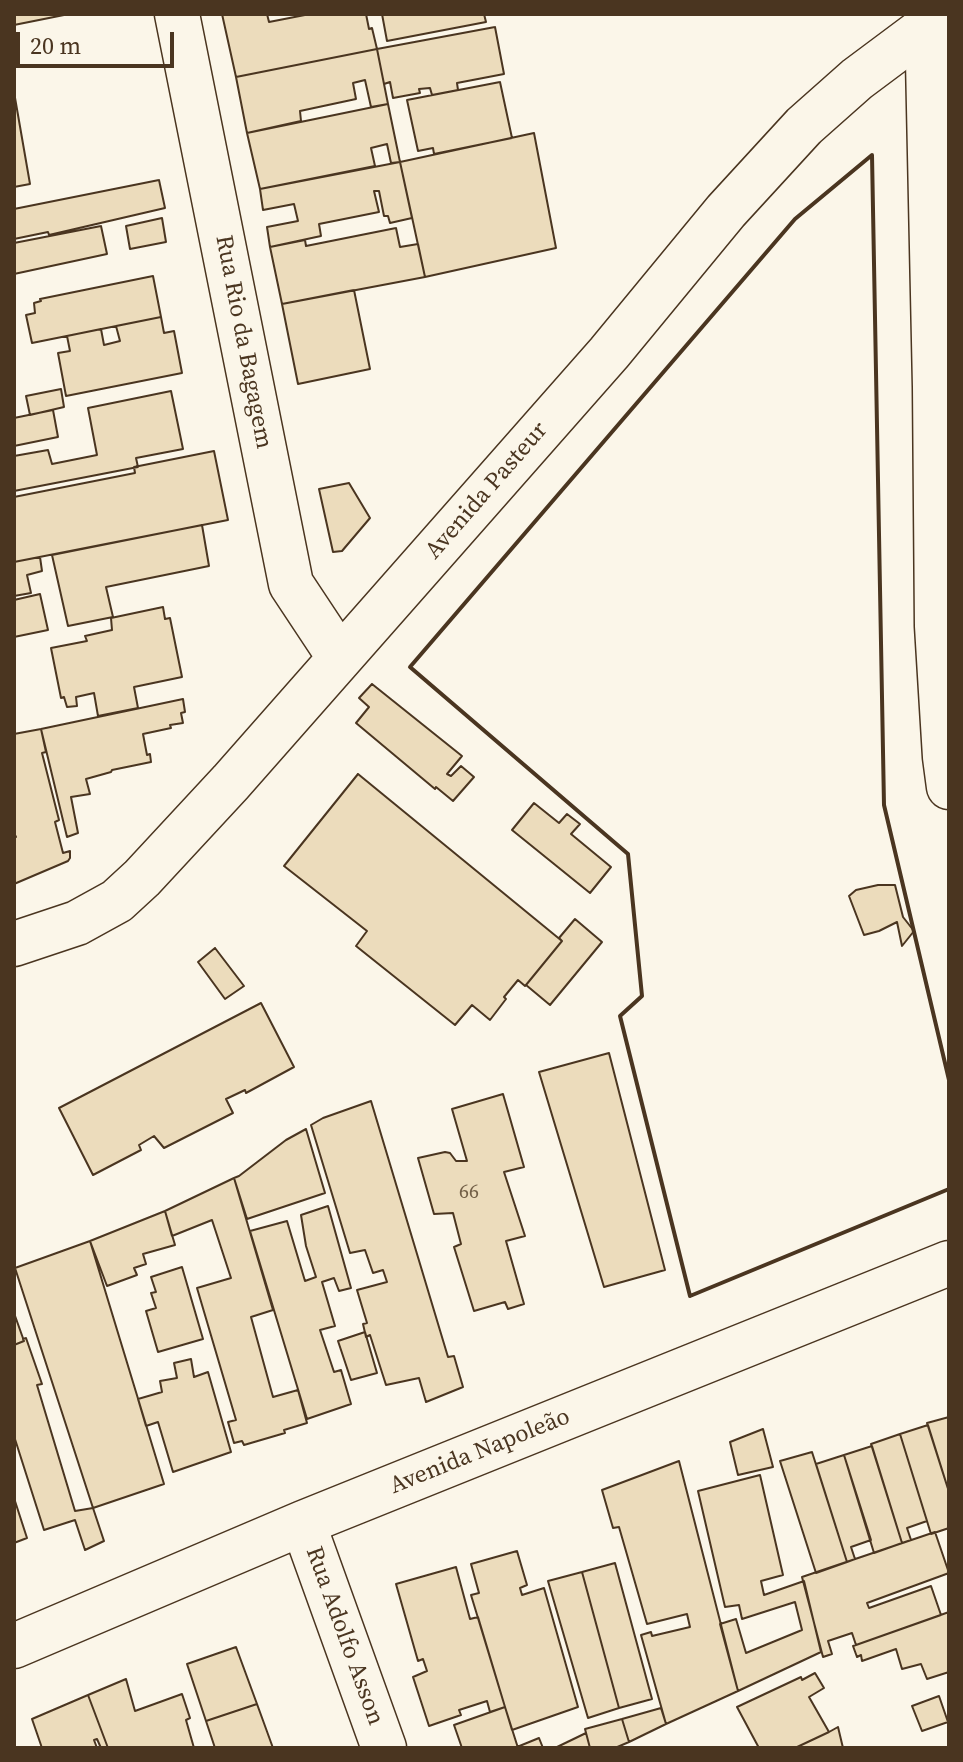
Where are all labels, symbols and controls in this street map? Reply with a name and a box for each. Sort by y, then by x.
scale bar [20,16,178,66]
text: 20 m [30,29,81,62]
street label: Rua Rio da Bagagem [208,233,278,451]
street label: Avenida Pasteur [420,417,554,565]
house number: 66 [459,1181,479,1205]
street label: Avenida Napoleão [386,1403,574,1501]
street label: Rua Adolfo Asson [298,1543,390,1729]

